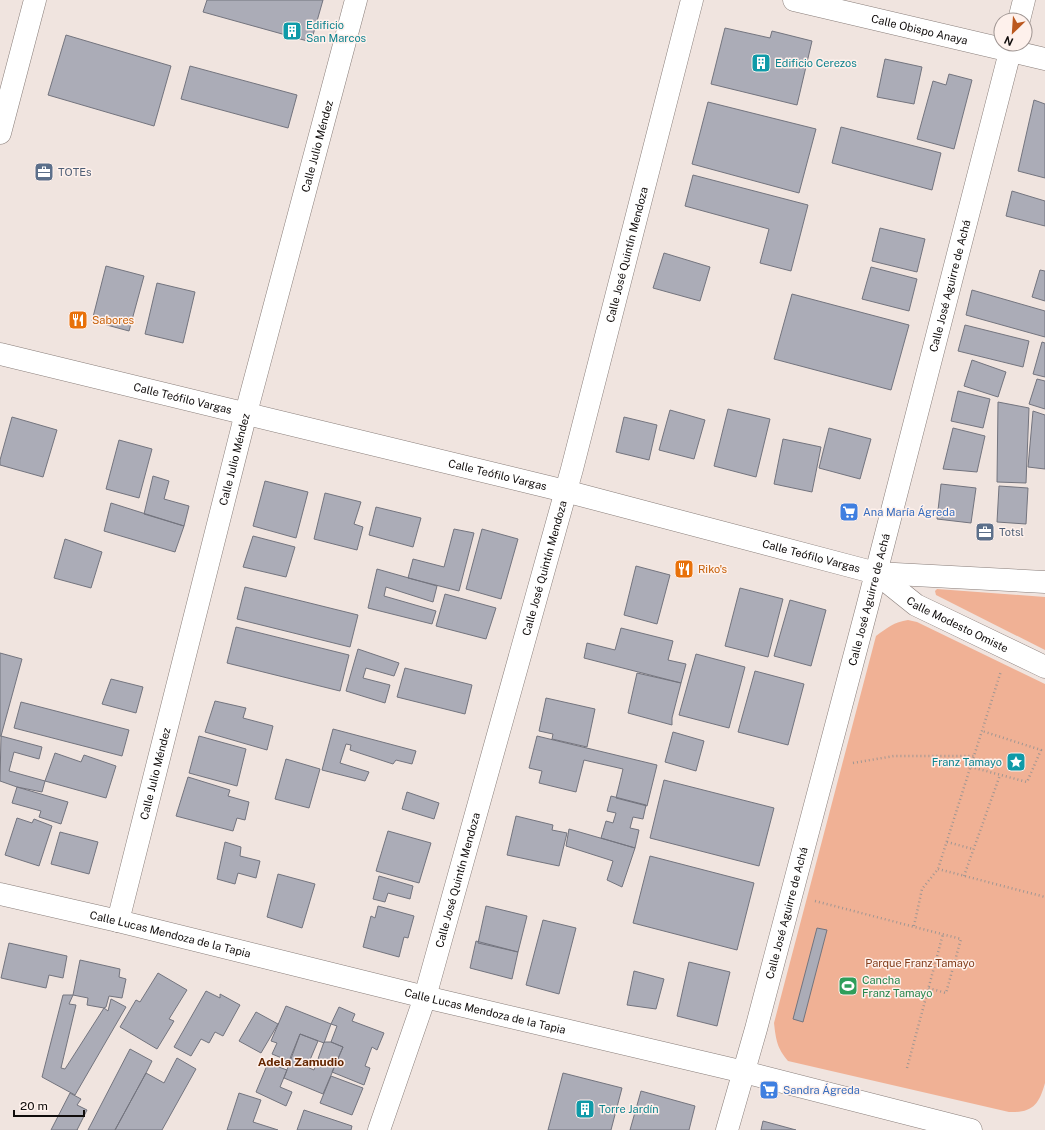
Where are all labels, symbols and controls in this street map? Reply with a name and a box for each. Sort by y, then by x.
street label: Calle Obispo Anaya [870,12,969,47]
north arrow [993,12,1033,52]
place label: Edificio San Marcos [306,19,367,44]
building icon: Edificio San Marcos [281,20,303,42]
text: N [1002,34,1015,48]
building icon: Edificio Cerezos [750,52,772,74]
place label: Edificio Cerezos [775,57,857,69]
street label: Calle Julio Méndez [299,99,335,193]
office icon: TOTEs [33,161,55,183]
place label: TOTEs [58,166,92,178]
street label: Calle José Quintín Mendoza [604,186,650,324]
street label: Calle José Aguirre de Achá [927,219,973,353]
restaurant icon: Sabores [67,309,89,331]
place label: Sabores [92,314,135,326]
street label: Calle Teófilo Vargas [132,381,234,416]
street label: Calle Julio Méndez [217,412,252,507]
street label: Calle Teófilo Vargas [447,457,548,492]
street label: Calle José Quintín Mendoza [520,499,569,637]
supermarket icon: Ana María Ágreda [838,501,860,523]
place label: Ana María Ágreda [863,505,955,518]
office icon: Totsl [974,521,996,543]
place label: Totsl [999,526,1024,538]
street label: Calle José Aguirre de Achá [846,532,892,667]
street label: Calle Teófilo Vargas [761,537,862,575]
restaurant icon: Riko's [673,558,695,580]
place label: Riko's [698,563,727,575]
street label: Calle Modesto Omiste [904,594,1010,654]
street label: Calle Julio Méndez [138,726,173,821]
place icon: Franz Tamayo [1005,751,1027,773]
place label: Franz Tamayo [932,756,1002,768]
street label: Calle José Quintín Mendoza [433,811,482,949]
street label: Calle José Aguirre de Achá [763,846,810,980]
street label: Calle Lucas Mendoza de la Tapia [89,909,252,960]
park label: Parque Franz Tamayo [865,957,975,969]
place label: Cancha Franz Tamayo [862,974,932,999]
sports icon: Cancha Franz Tamayo [837,975,859,997]
street label: Calle Lucas Mendoza de la Tapia [403,986,567,1036]
district label: Adela Zamudio [258,1055,344,1069]
supermarket icon: Sandra Ágreda [758,1079,780,1101]
place label: Sandra Ágreda [783,1083,860,1096]
scale bar [14,1092,84,1118]
building icon: Torre Jardín [574,1098,596,1120]
text: 20 m [20,1099,48,1113]
place label: Torre Jardín [599,1103,659,1115]

